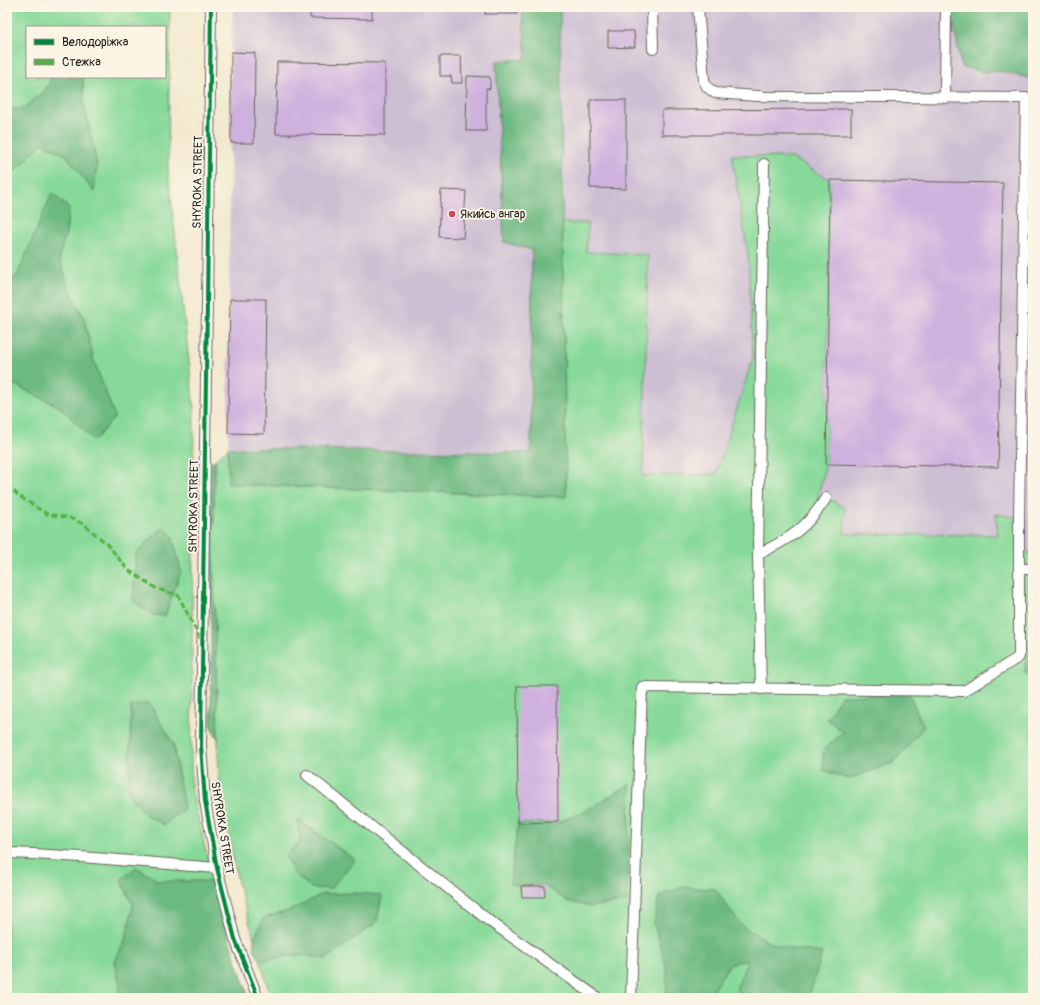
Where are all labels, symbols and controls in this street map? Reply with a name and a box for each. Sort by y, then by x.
legend [26,26,166,78]
text: Велодоріжка [62,35,129,50]
text: Стежка [62,55,101,70]
street label: SHYROKA STREET [190,135,206,229]
place label: Якийсь ангар [460,207,526,222]
marker: Якийсь ангар [447,209,457,219]
street label: SHYROKA STREET [186,459,202,553]
street label: SHYROKA STREET [207,781,237,876]

